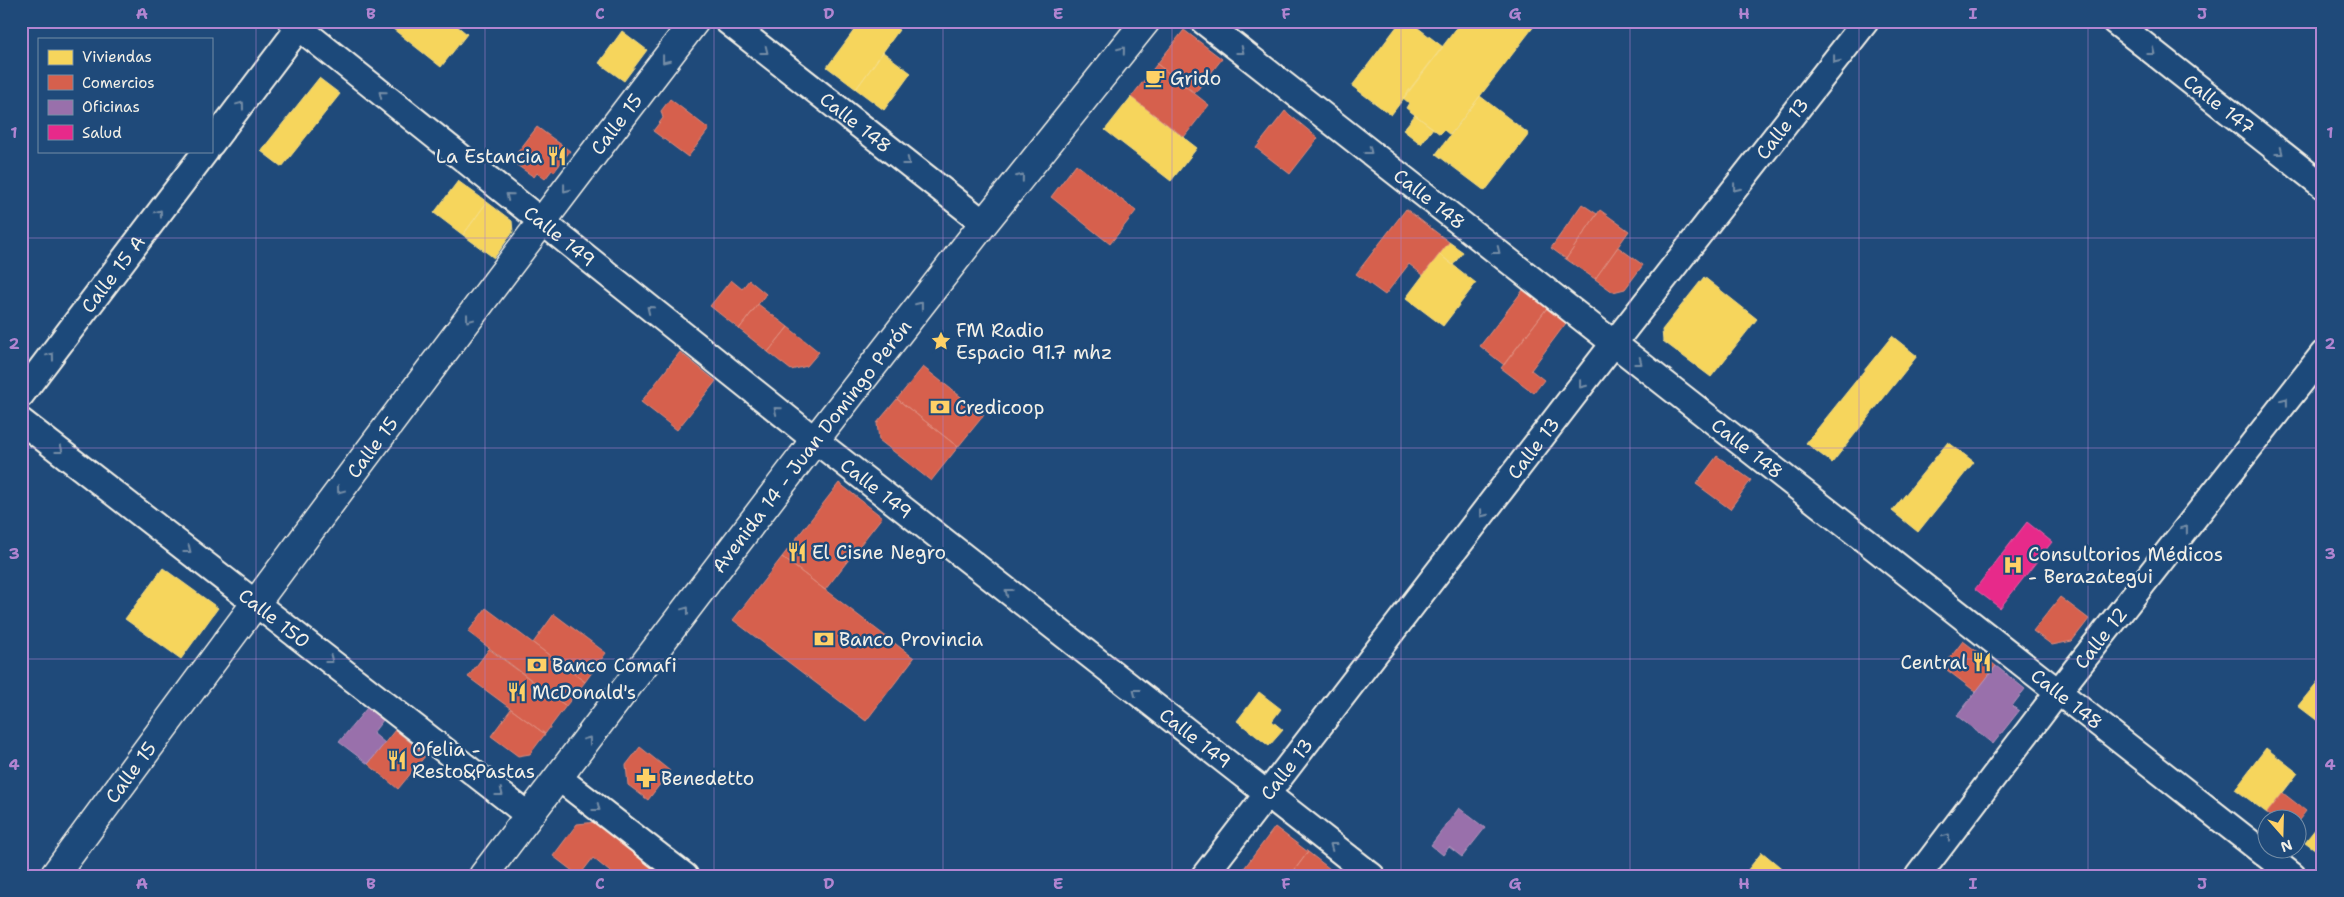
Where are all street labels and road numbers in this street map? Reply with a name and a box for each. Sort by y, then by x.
street label: Calle 147 [2178,69,2260,140]
street label: Calle 148 [815,87,897,159]
street label: Calle 15 [585,89,648,160]
street label: Calle 13 [1750,93,1814,165]
street label: Calle 148 [1388,163,1470,235]
street label: Calle 149 [519,200,600,272]
street label: Calle 15 A [76,230,151,318]
street label: Avenida 14 - Juan Domingo Perón [706,315,917,578]
street label: Calle 15 [341,412,404,483]
street label: Calle 13 [1502,412,1565,484]
street label: Calle 148 [1706,412,1788,485]
street label: Calle 149 [835,453,917,524]
street label: Calle 150 [233,583,315,654]
street label: Calle 12 [2069,602,2133,674]
street label: Calle 148 [2026,663,2108,735]
street label: Calle 149 [1154,702,1236,774]
street label: Calle 13 [1255,733,1319,805]
street label: Calle 15 [100,736,162,808]

